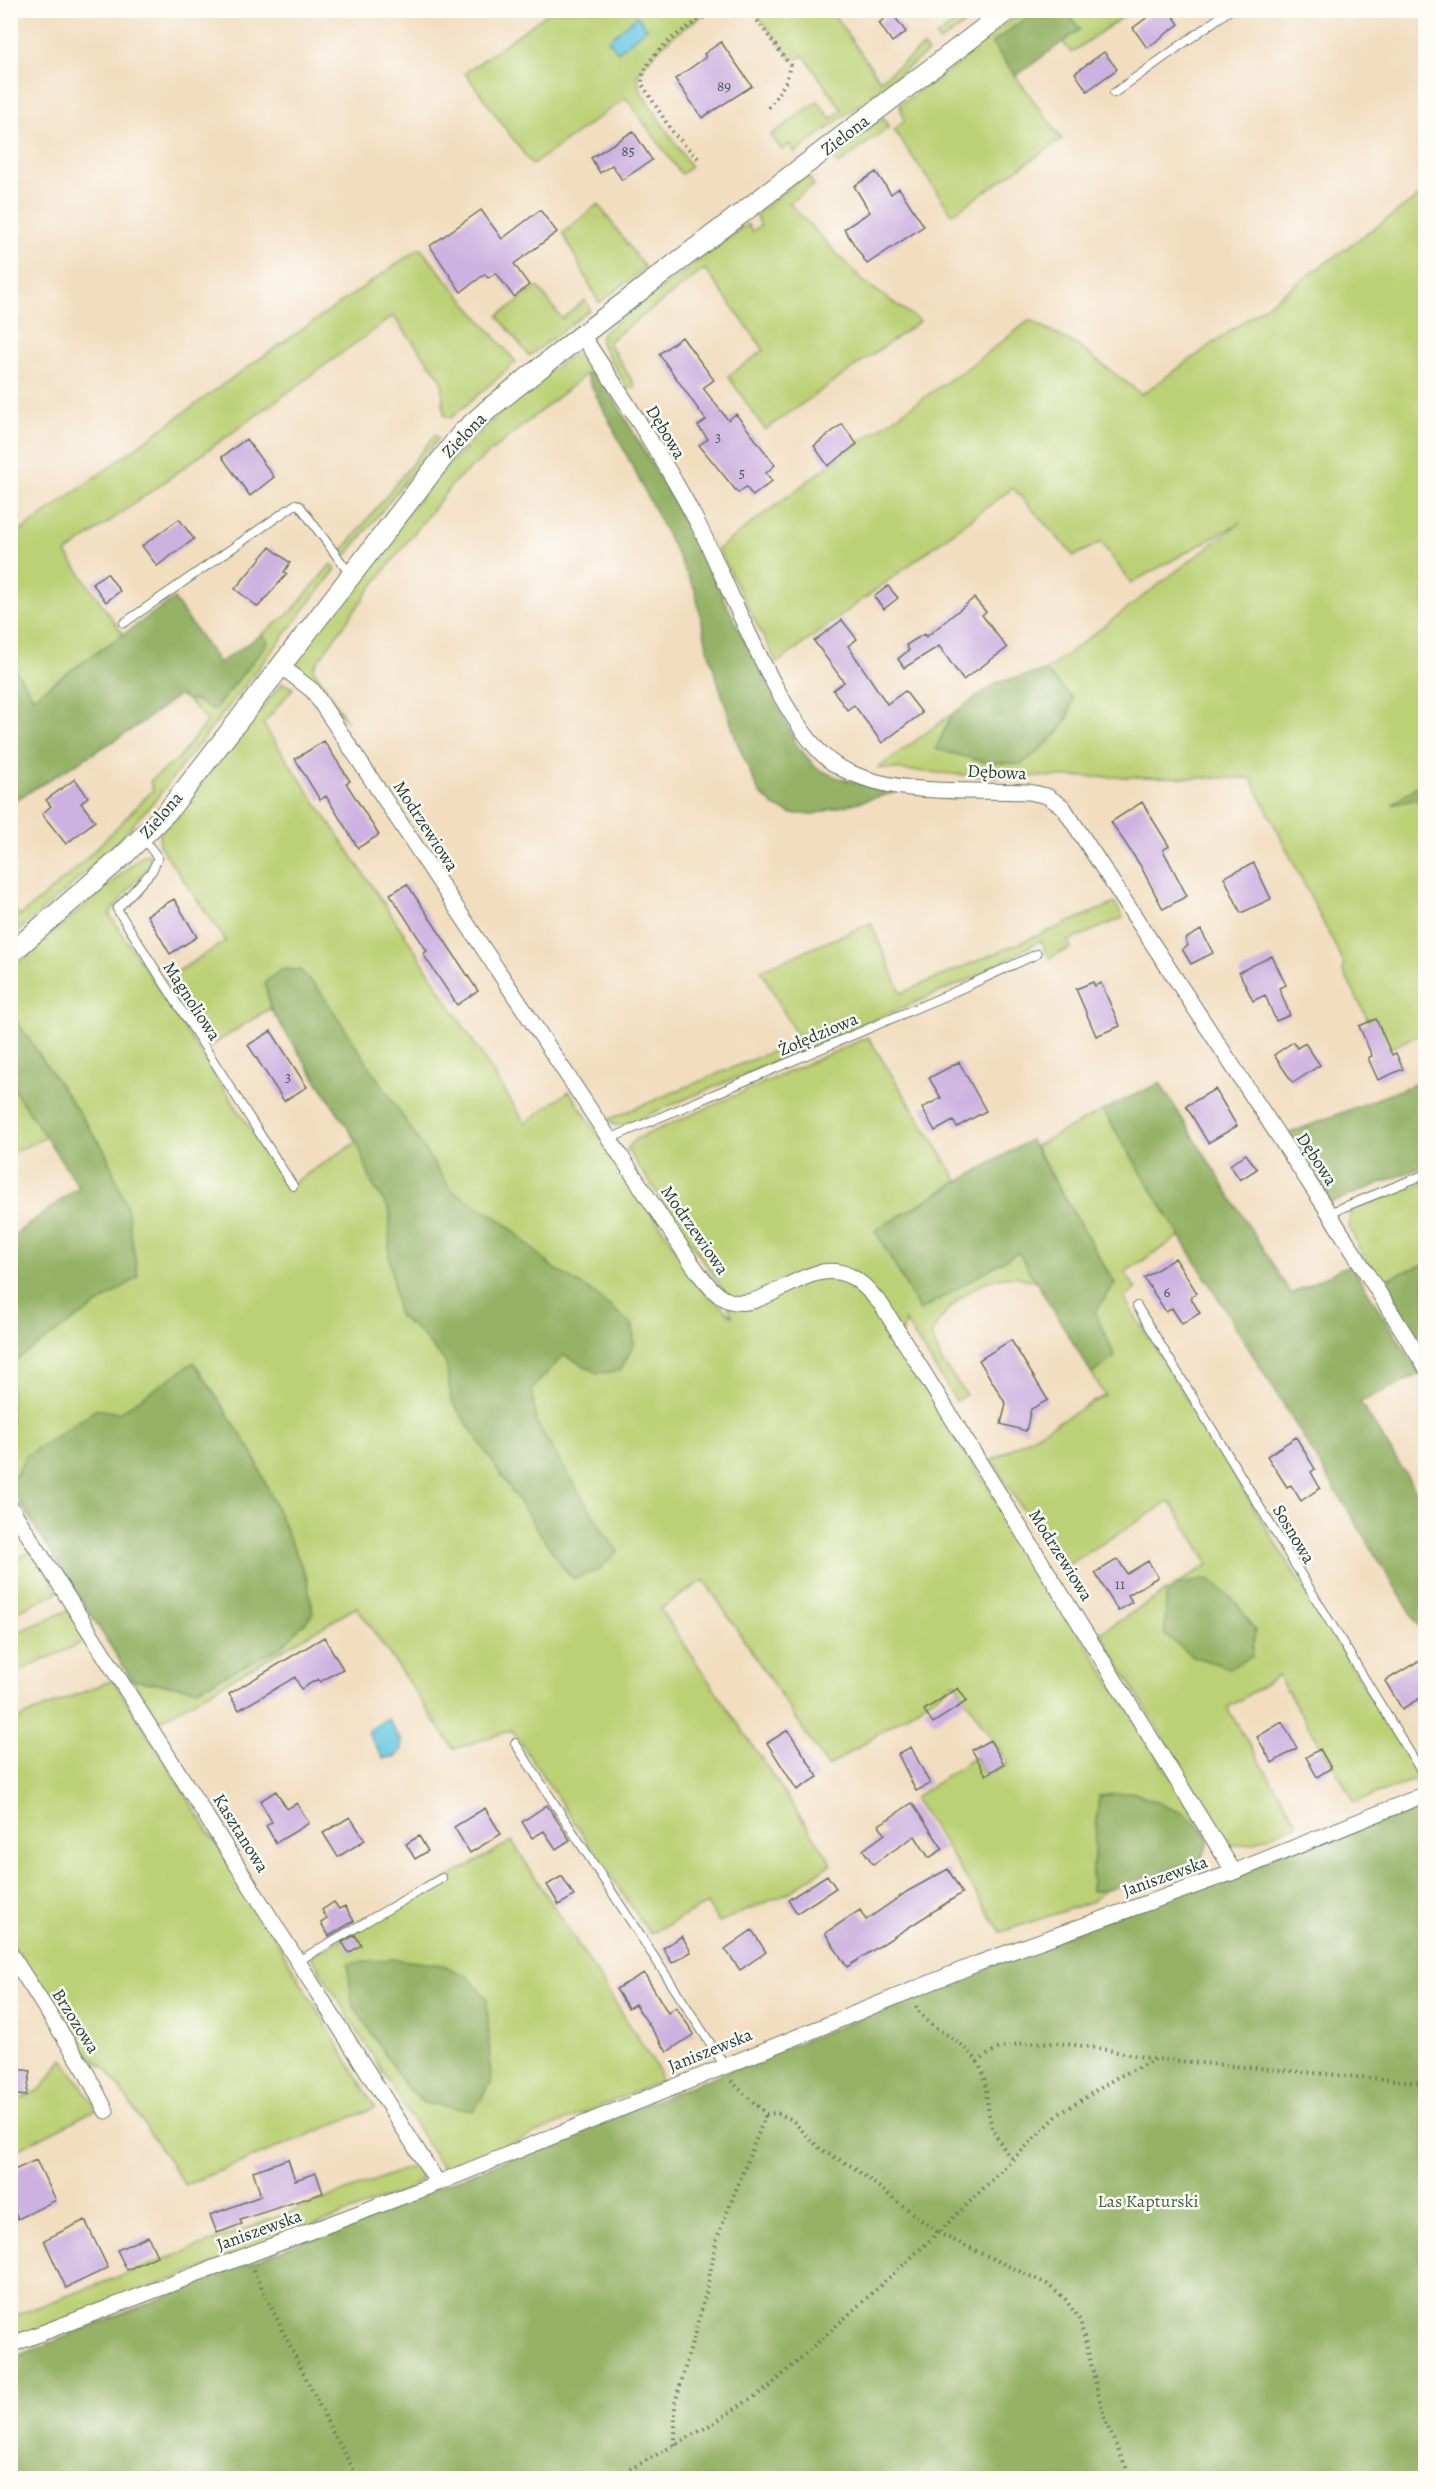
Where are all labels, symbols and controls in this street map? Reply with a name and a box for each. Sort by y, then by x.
house number: 89 [717,76,731,96]
street label: Zielona [816,109,875,161]
house number: 85 [621,141,635,161]
street label: Dębowa [640,400,692,464]
street label: Zielona [436,406,492,463]
house number: 3 [715,427,721,447]
house number: 5 [739,463,745,483]
street label: Dębowa [967,758,1028,786]
street label: Modrzewiowa [388,776,465,877]
street label: Zielona [134,786,188,844]
street label: Magnoliowa [157,957,227,1046]
street label: Żołędziowa [775,1006,862,1062]
house number: 3 [285,1067,291,1087]
street label: Dębowa [1291,1128,1344,1191]
street label: Modrzewiowa [655,1181,735,1280]
house number: 6 [1164,1282,1171,1302]
street label: Sosnowa [1267,1500,1321,1568]
street label: Modrzewiowa [1023,1505,1099,1606]
house number: 11 [1115,1574,1125,1594]
street label: Kasztanowa [207,1789,275,1877]
street label: Janiszewska [1119,1849,1212,1903]
street label: Brzozowa [47,1984,106,2059]
street label: Janiszewska [664,2022,756,2078]
park label: Las Kapturski [1097,2189,1199,2213]
street label: Janiszewska [213,2203,306,2257]

